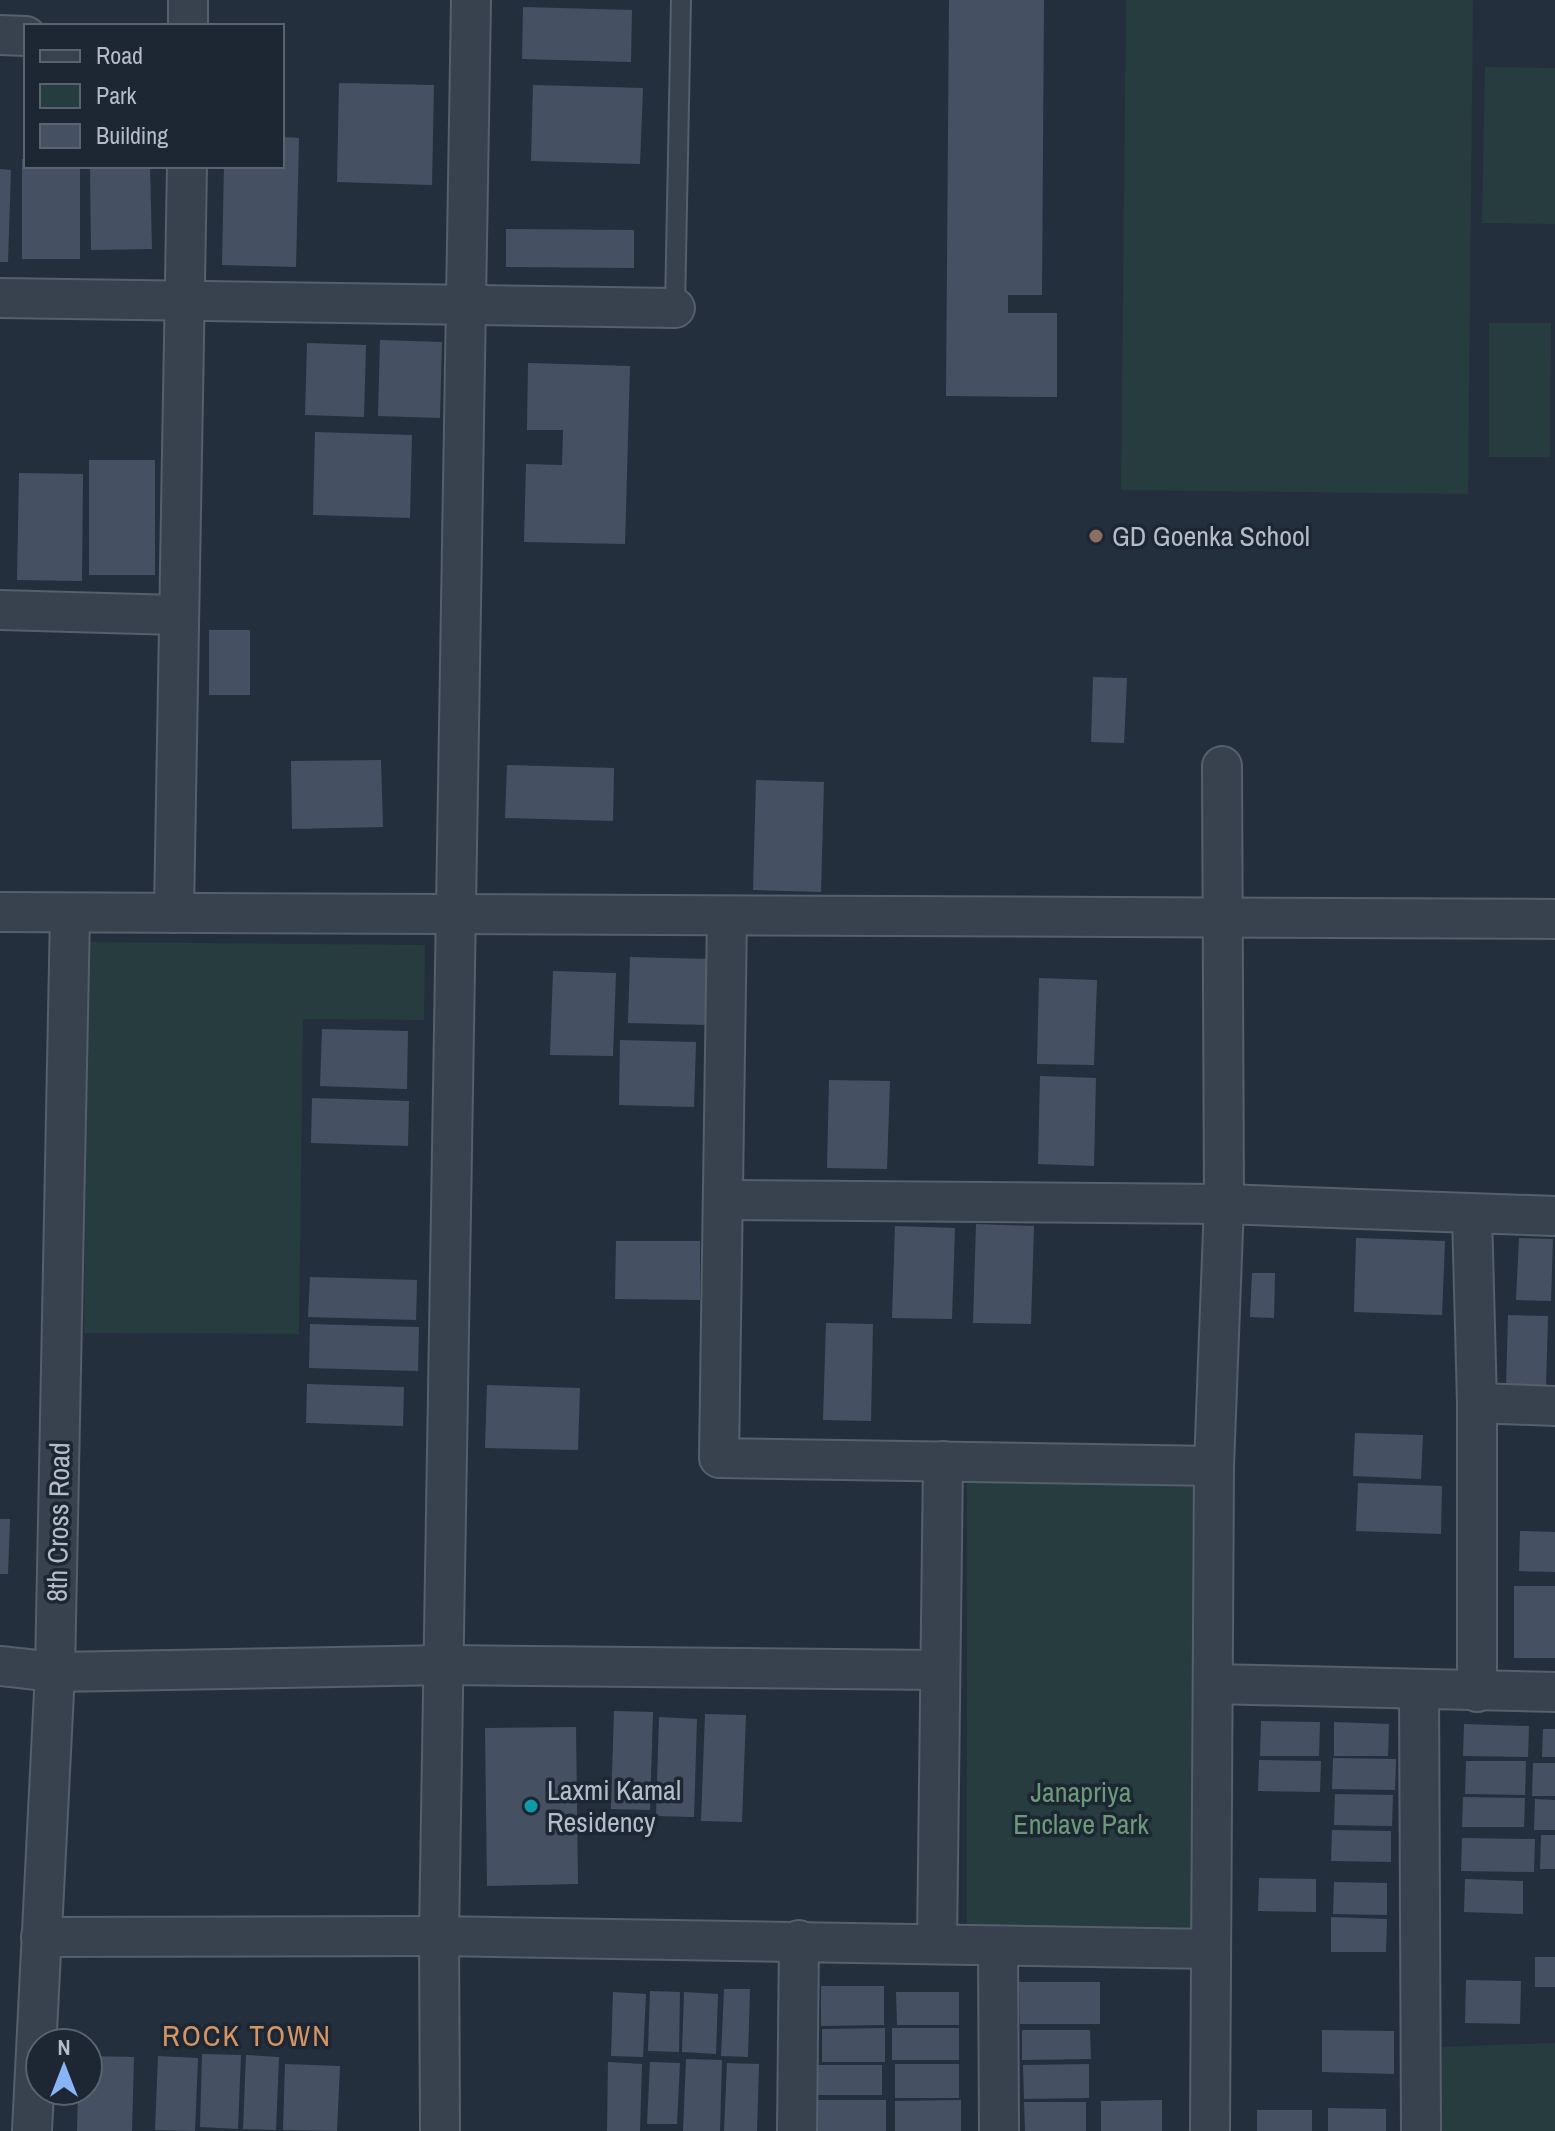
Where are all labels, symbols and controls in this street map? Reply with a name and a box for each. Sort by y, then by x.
legend [24,24,284,168]
text: Road [96,39,143,71]
text: Park [96,79,137,111]
text: Building [96,119,168,151]
place label: GD Goenka School [1112,517,1310,555]
marker: GD Goenka School [1087,527,1105,545]
street label: 8th Cross Road [38,1442,78,1602]
place label: Laxmi Kamal Residency [547,1771,681,1841]
park label: Janapriya Enclave Park [1013,1773,1149,1843]
marker: Laxmi Kamal Residency [522,1797,540,1815]
district label: ROCK TOWN [162,2015,332,2055]
north arrow [24,2027,104,2107]
text: N [57,2032,71,2062]

